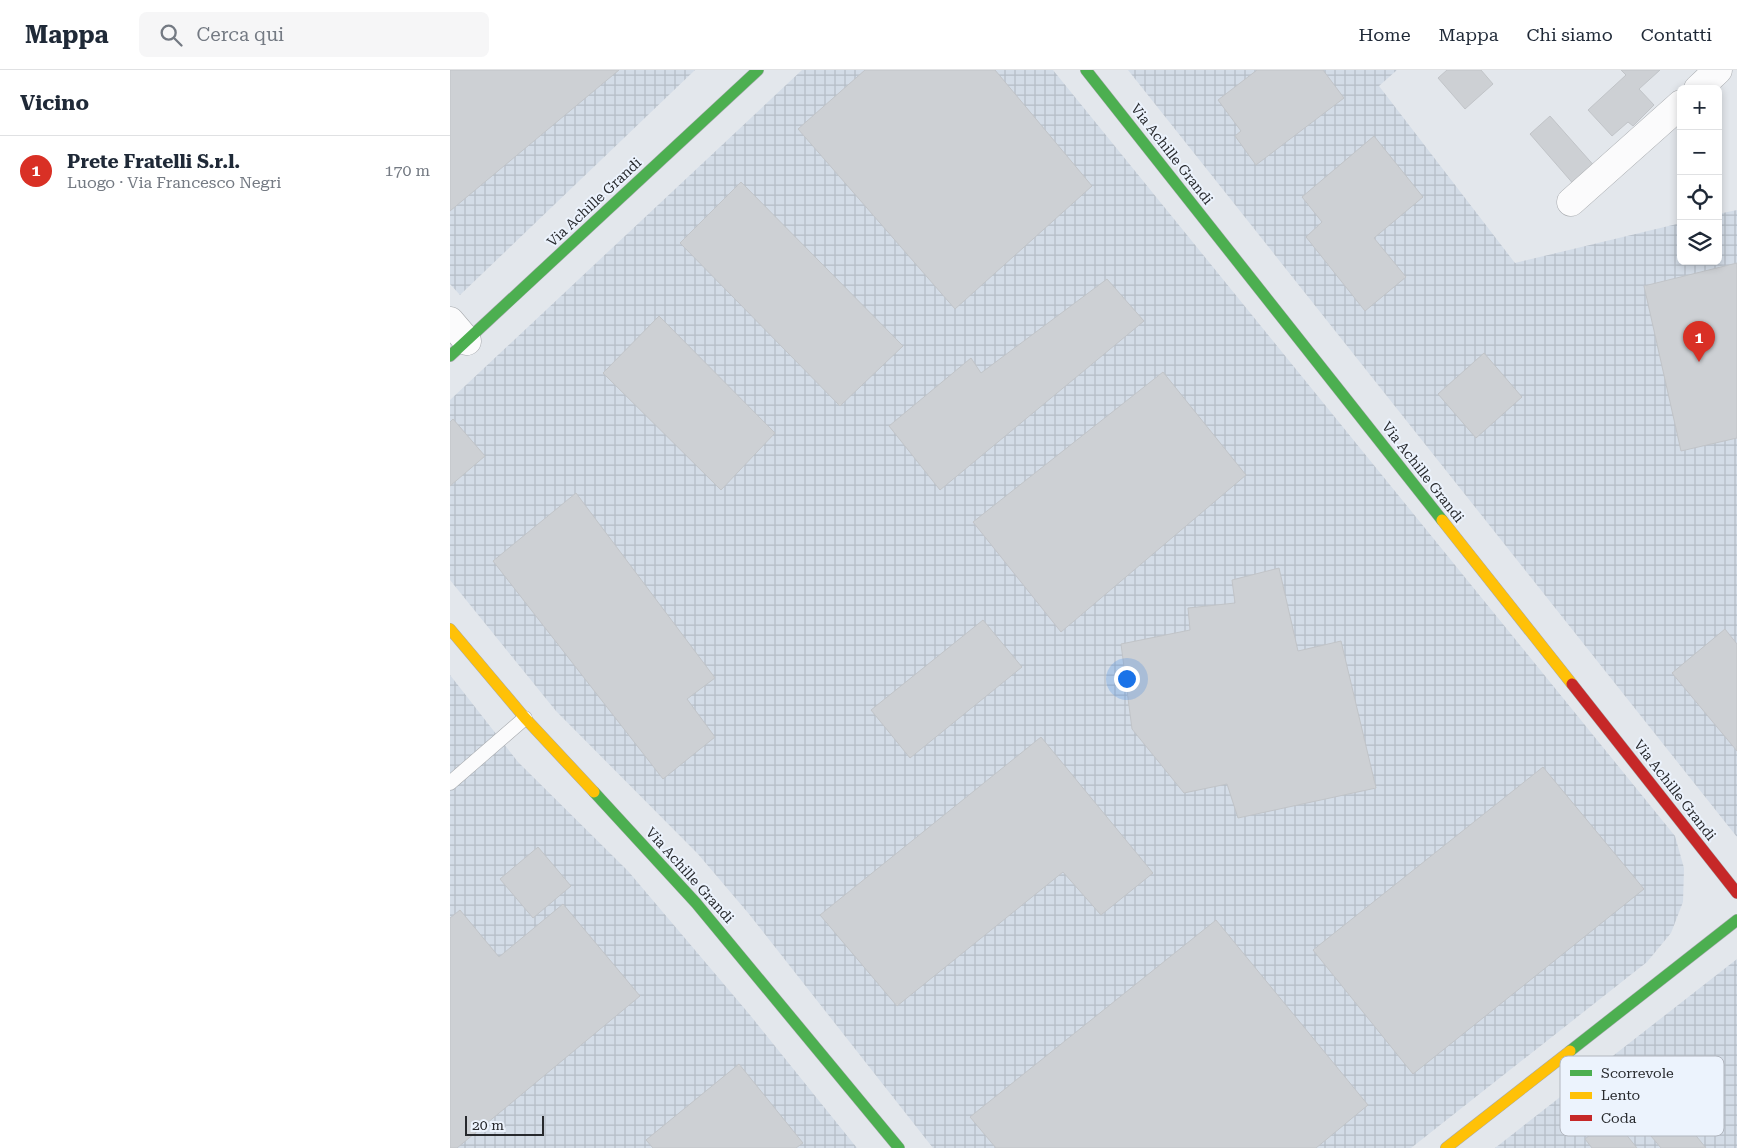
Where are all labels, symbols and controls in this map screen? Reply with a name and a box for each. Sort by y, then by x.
search box [139,12,489,57]
text: Mappa [25,21,109,49]
icon: search [157,21,185,49]
text: Cerca qui [197,23,284,46]
text: Home [1358,24,1411,45]
text: Mappa [1439,24,1498,45]
text: Chi siamo [1526,24,1613,45]
text: Contatti [1641,24,1712,45]
map controls [1677,85,1722,265]
button: + [1677,85,1722,130]
text: Vicino [20,91,89,115]
street label: Via Achille Grandi [1128,101,1216,208]
button: − [1677,130,1722,175]
text: Prete Fratelli S.r.l. [67,150,240,173]
street label: Via Achille Grandi [544,154,645,250]
text: 1 [32,161,40,180]
text: 170 m [384,161,430,180]
text: Luogo · Via Francesco Negri [67,173,281,192]
button: locate [1677,175,1722,220]
button: layers [1677,220,1722,265]
pin: 1 [1683,321,1715,362]
street label: Via Achille Grandi [1379,419,1467,526]
your location [1114,666,1140,692]
street label: Via Achille Grandi [1631,737,1719,844]
street label: Via Achille Grandi [643,824,737,926]
legend [1560,1056,1724,1136]
text: Scorrevole [1601,1065,1674,1081]
text: Lento [1601,1087,1640,1103]
text: Coda [1601,1110,1637,1126]
scale bar [465,1113,544,1136]
text: 20 m [472,1117,504,1133]

